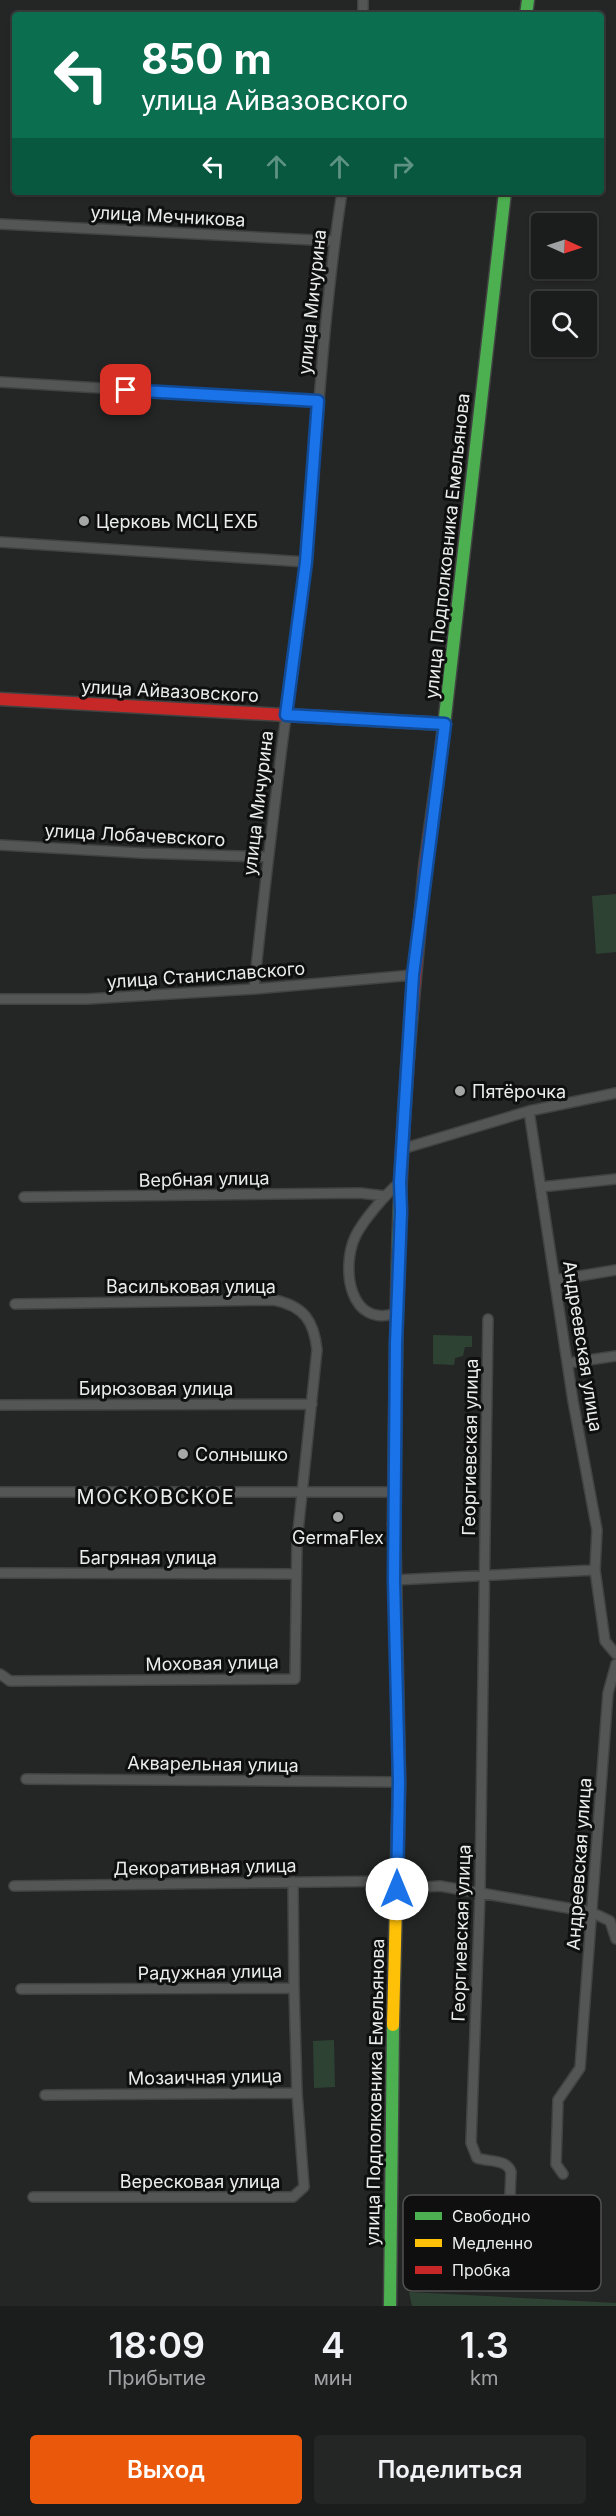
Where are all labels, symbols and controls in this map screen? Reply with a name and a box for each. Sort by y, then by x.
text: 850 m [141,33,272,84]
icon: left [42,36,120,114]
text: улица Айвазовского [141,84,408,117]
icon: left [197,150,230,183]
icon: ahead [260,150,293,183]
icon: ahead [323,150,356,183]
icon: right [386,150,419,183]
street label: улица Мечникова [90,201,246,231]
north arrow [531,213,597,279]
map controls [531,213,597,357]
street label: улица Мичурина [294,228,330,376]
button: search [531,291,597,357]
pin [100,364,151,415]
icon: arrive [109,373,142,406]
street label: улица Подполковника Емельянова [421,392,473,700]
place label: Церковь МСЦ ЕХБ [96,511,258,532]
marker: Церковь МСЦ ЕХБ [77,514,91,528]
street label: улица Айвазовского [80,676,260,706]
street label: улица Мичурина [239,729,277,877]
street label: улица Лобачевского [44,820,226,850]
street label: улица Станиславского [106,958,306,992]
place label: Пятёрочка [472,1081,566,1102]
marker: Пятёрочка [453,1084,467,1098]
street label: Вербная улица [138,1167,270,1191]
street label: Андреевская улица [559,1259,607,1433]
street label: Васильковая улица [106,1276,276,1297]
street label: Георгиевская улица [458,1358,482,1536]
street label: Бирюзовая улица [79,1378,233,1399]
place label: Солнышко [195,1444,288,1465]
marker: Солнышко [176,1447,190,1461]
district label: МОСКОВСКОЕ [77,1485,235,1509]
marker: GermaFlex [331,1510,345,1524]
place label: GermaFlex [292,1527,384,1548]
street label: Багряная улица [79,1547,217,1568]
street label: Моховая улица [145,1651,279,1675]
street label: Акварельная улица [127,1752,299,1776]
street label: Андреевская улица [562,1777,596,1951]
street label: Георгиевская улица [447,1844,475,2022]
street label: Декоративная улица [113,1855,297,1879]
position arrow [365,1857,429,1921]
street label: улица Подполковника Емельянова [362,1938,388,2246]
street label: Радужная улица [138,1960,282,1984]
street label: Мозаичная улица [128,2065,282,2089]
street label: Вересковая улица [120,2171,280,2192]
legend [403,2195,601,2291]
text: Свободно [452,2206,531,2226]
text: Медленно [452,2233,533,2253]
text: Пробка [452,2260,510,2280]
text: 18:09 [108,2323,205,2367]
text: 4 [321,2323,345,2367]
text: 1.3 [460,2323,509,2367]
text: Прибытие [107,2366,206,2390]
text: мин [313,2366,352,2390]
text: km [470,2366,498,2390]
button: Выход [30,2435,302,2504]
button: Поделиться [314,2435,586,2504]

